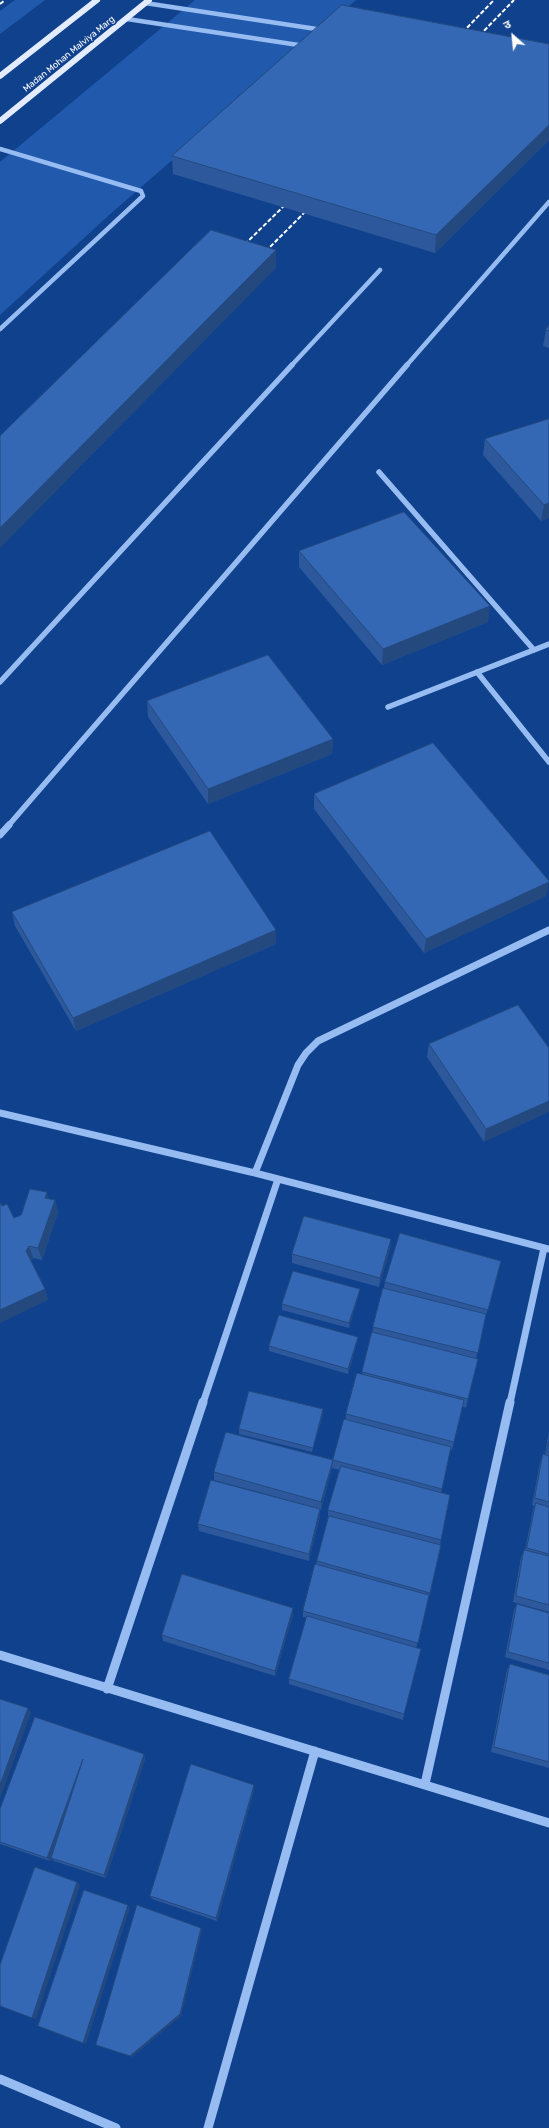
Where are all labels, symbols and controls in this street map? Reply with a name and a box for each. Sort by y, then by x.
street label: Madan Mohan Malviya Marg [21,14,117,94]
north arrow [493,16,533,56]
text: उ [502,18,513,32]

